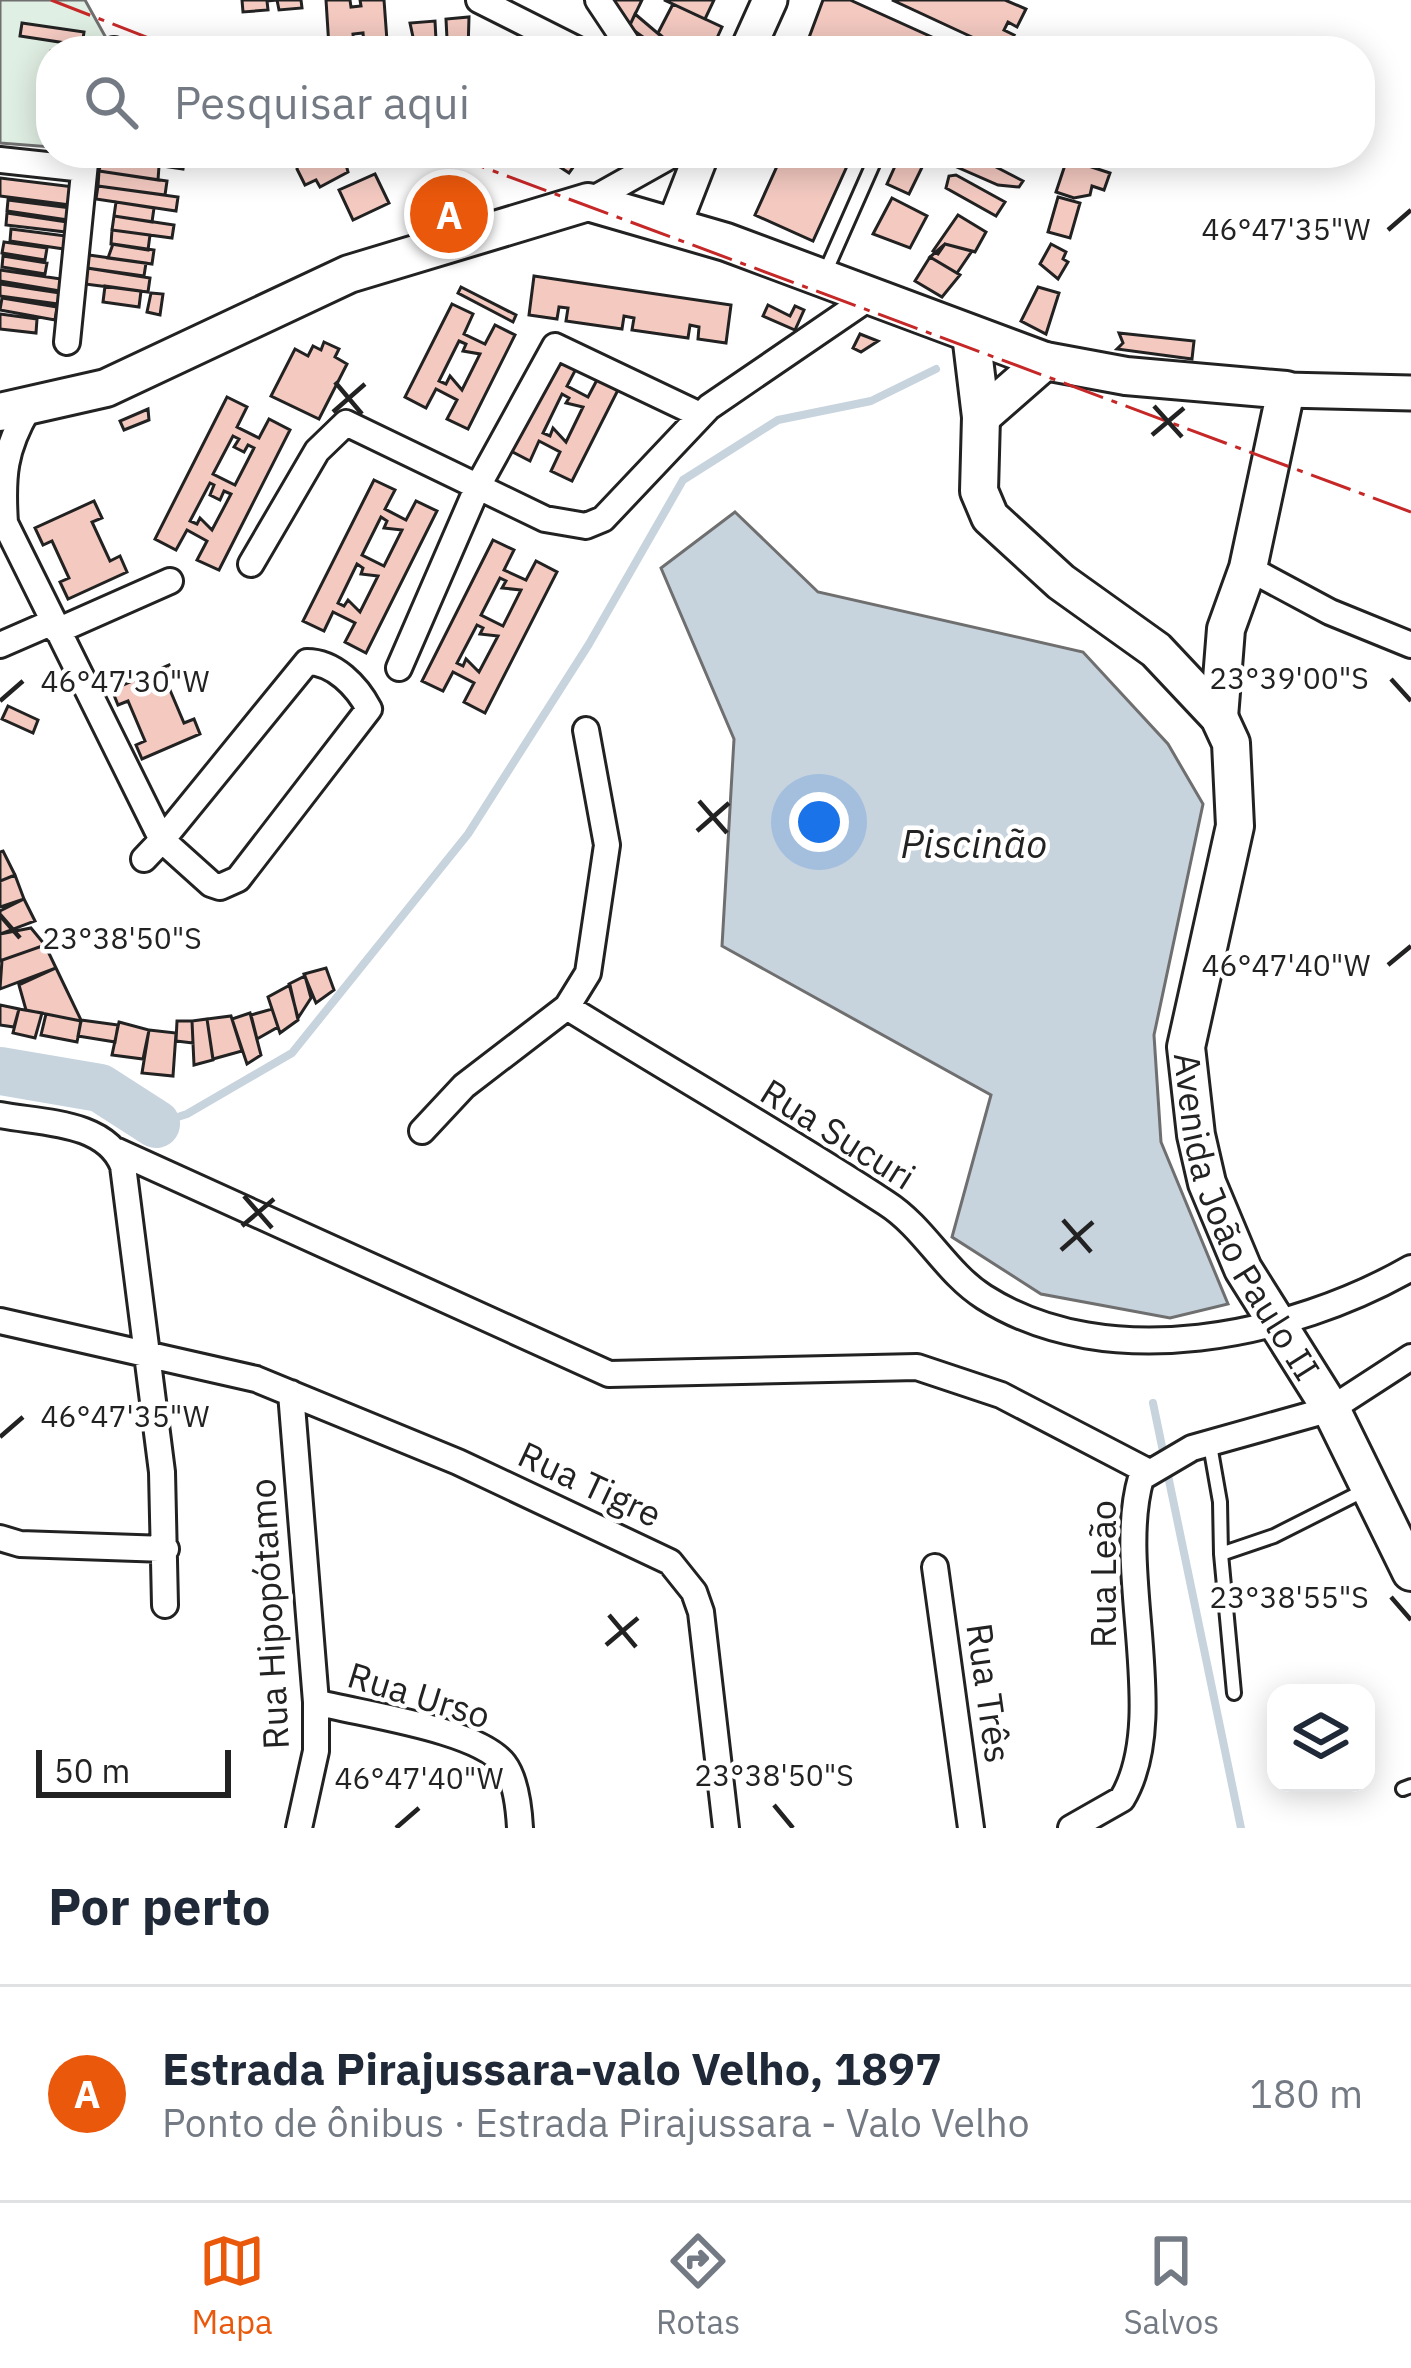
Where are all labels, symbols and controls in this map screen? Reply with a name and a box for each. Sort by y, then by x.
search box [36,36,1375,168]
icon: search [78,69,144,135]
text: Pesquisar aqui [174,73,470,131]
pin: A [410,169,488,259]
text: 46°47'35"W [1201,209,1371,248]
text: 23°39'00"S [1209,658,1369,697]
text: 46°47'30"W [40,661,210,700]
your location [789,792,849,852]
water label: Piscinão [900,818,1048,869]
text: 23°38'50"S [42,918,202,957]
text: 46°47'40"W [1201,945,1371,984]
street label: Avenida João Paulo II [1164,1050,1331,1389]
street label: Rua Sucuri [752,1068,924,1199]
text: 46°47'35"W [40,1396,210,1435]
street label: Rua Tigre [511,1430,669,1537]
street label: Rua Hipopótamo [238,1477,299,1751]
street label: Rua Leão [1079,1500,1126,1648]
text: 23°38'55"S [1209,1577,1369,1616]
street label: Rua Três [956,1620,1023,1766]
street label: Rua Urso [342,1651,496,1738]
map controls [1267,1684,1375,1792]
button: layers [1267,1684,1375,1792]
scale bar [36,1744,231,1797]
text: 50 m [54,1749,130,1792]
text: 23°38'50"S [694,1755,854,1794]
text: 46°47'40"W [334,1758,504,1797]
text: Por perto [48,1873,270,1939]
text: Estrada Pirajussara-valo Velho, 1897 [162,2039,942,2097]
text: A [74,2068,100,2119]
text: 180 m [1250,2068,1363,2119]
text: Ponto de ônibus · Estrada Pirajussara - Valo Velho [162,2097,1030,2148]
tab: Mapa [192,2228,273,2343]
tab: Rotas [656,2228,740,2343]
tab: Salvos [1123,2228,1219,2343]

